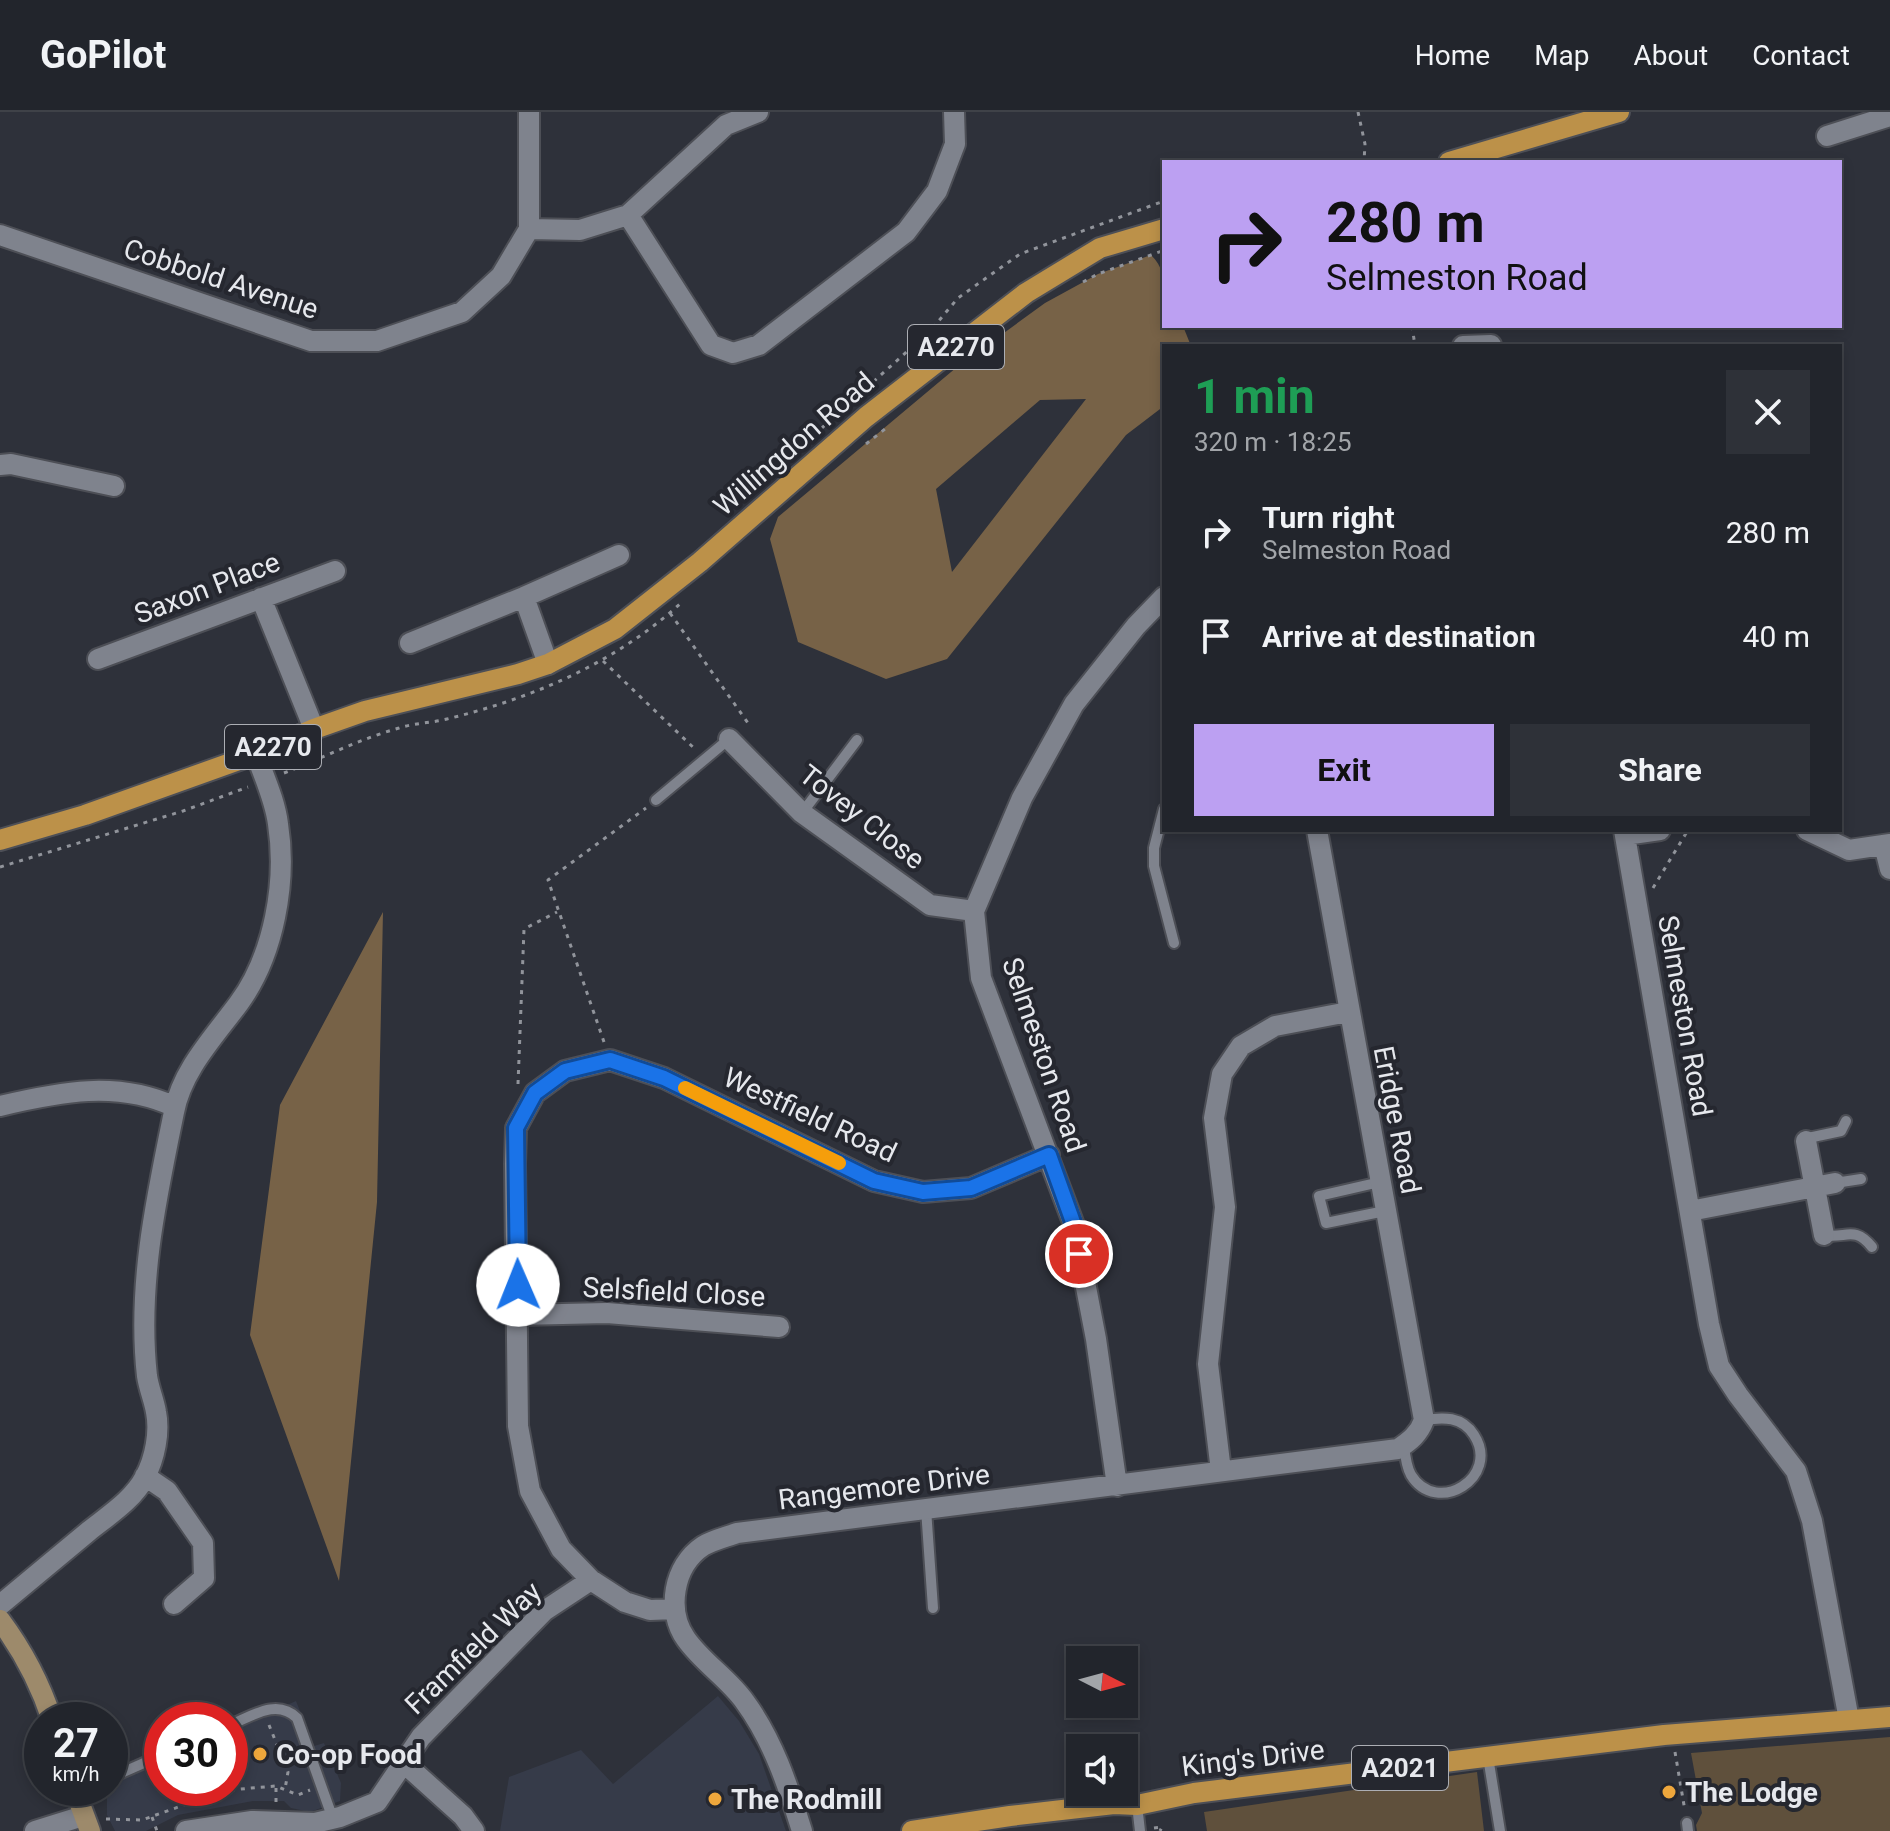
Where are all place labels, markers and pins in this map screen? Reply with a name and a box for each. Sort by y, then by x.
pin [1045,1220,1113,1288]
place label: Co-op Food [276,1738,422,1771]
marker: Co-op Food [251,1745,269,1763]
place label: The Lodge [1685,1776,1818,1809]
place label: The Rodmill [731,1783,882,1816]
marker: The Lodge [1660,1783,1678,1801]
marker: The Rodmill [706,1790,724,1808]

